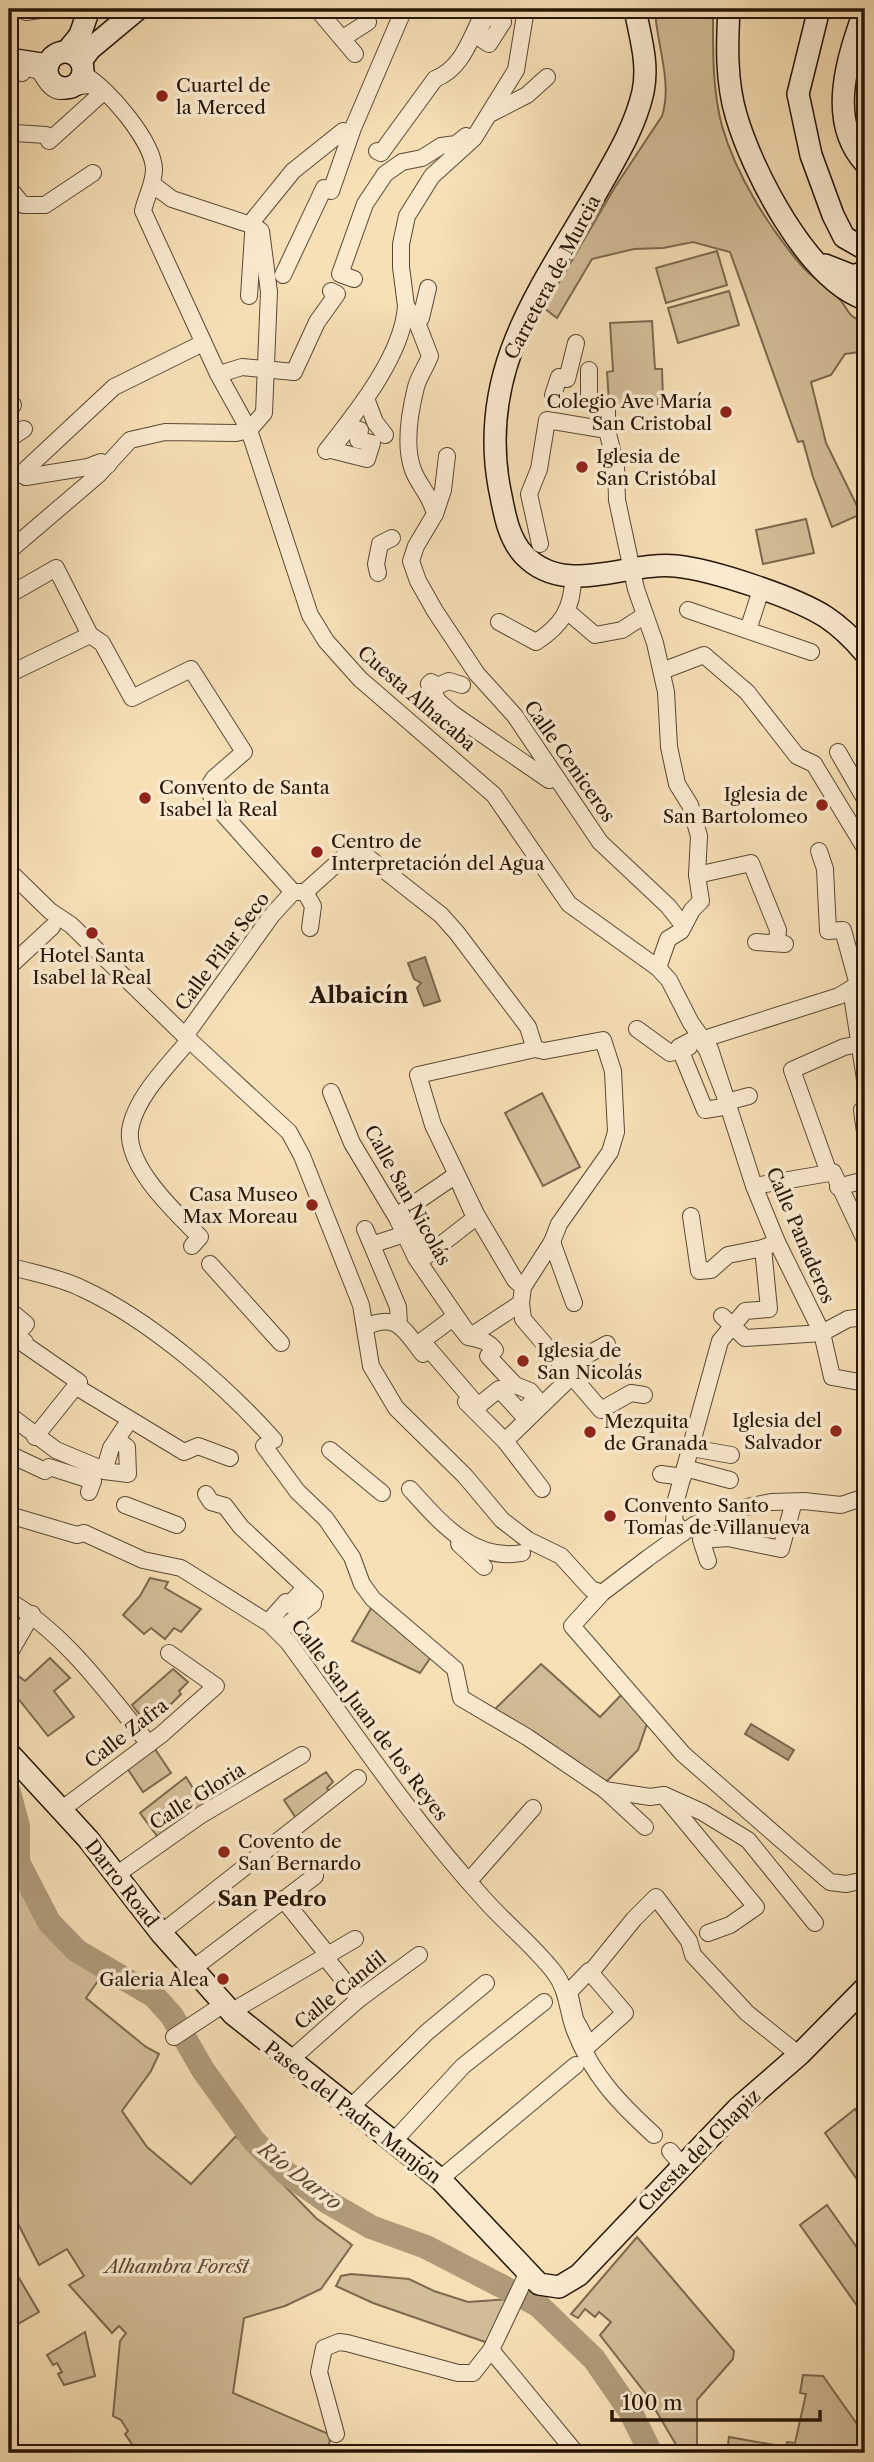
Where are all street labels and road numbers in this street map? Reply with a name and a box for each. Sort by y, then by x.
street label: Carretera de Murcia [499,191,605,363]
street label: Cuesta Alhacaba [353,641,480,756]
street label: Calle Ceniceros [519,696,620,826]
street label: Calle Pilar Seco [170,888,274,1015]
street label: Calle San Nicolás [359,1121,456,1269]
street label: Calle Panaderos [761,1164,840,1307]
street label: Calle San Juan de los Reyes [286,1615,453,1825]
street label: Calle Zafra [80,1694,172,1773]
street label: Calle Gloria [145,1758,249,1835]
street label: Darro Road [80,1835,163,1932]
street label: Calle Candil [290,1946,391,2034]
street label: Paseo del Padre Manjón [260,2036,446,2189]
street label: Cuesta del Chapiz [633,2084,765,2216]

